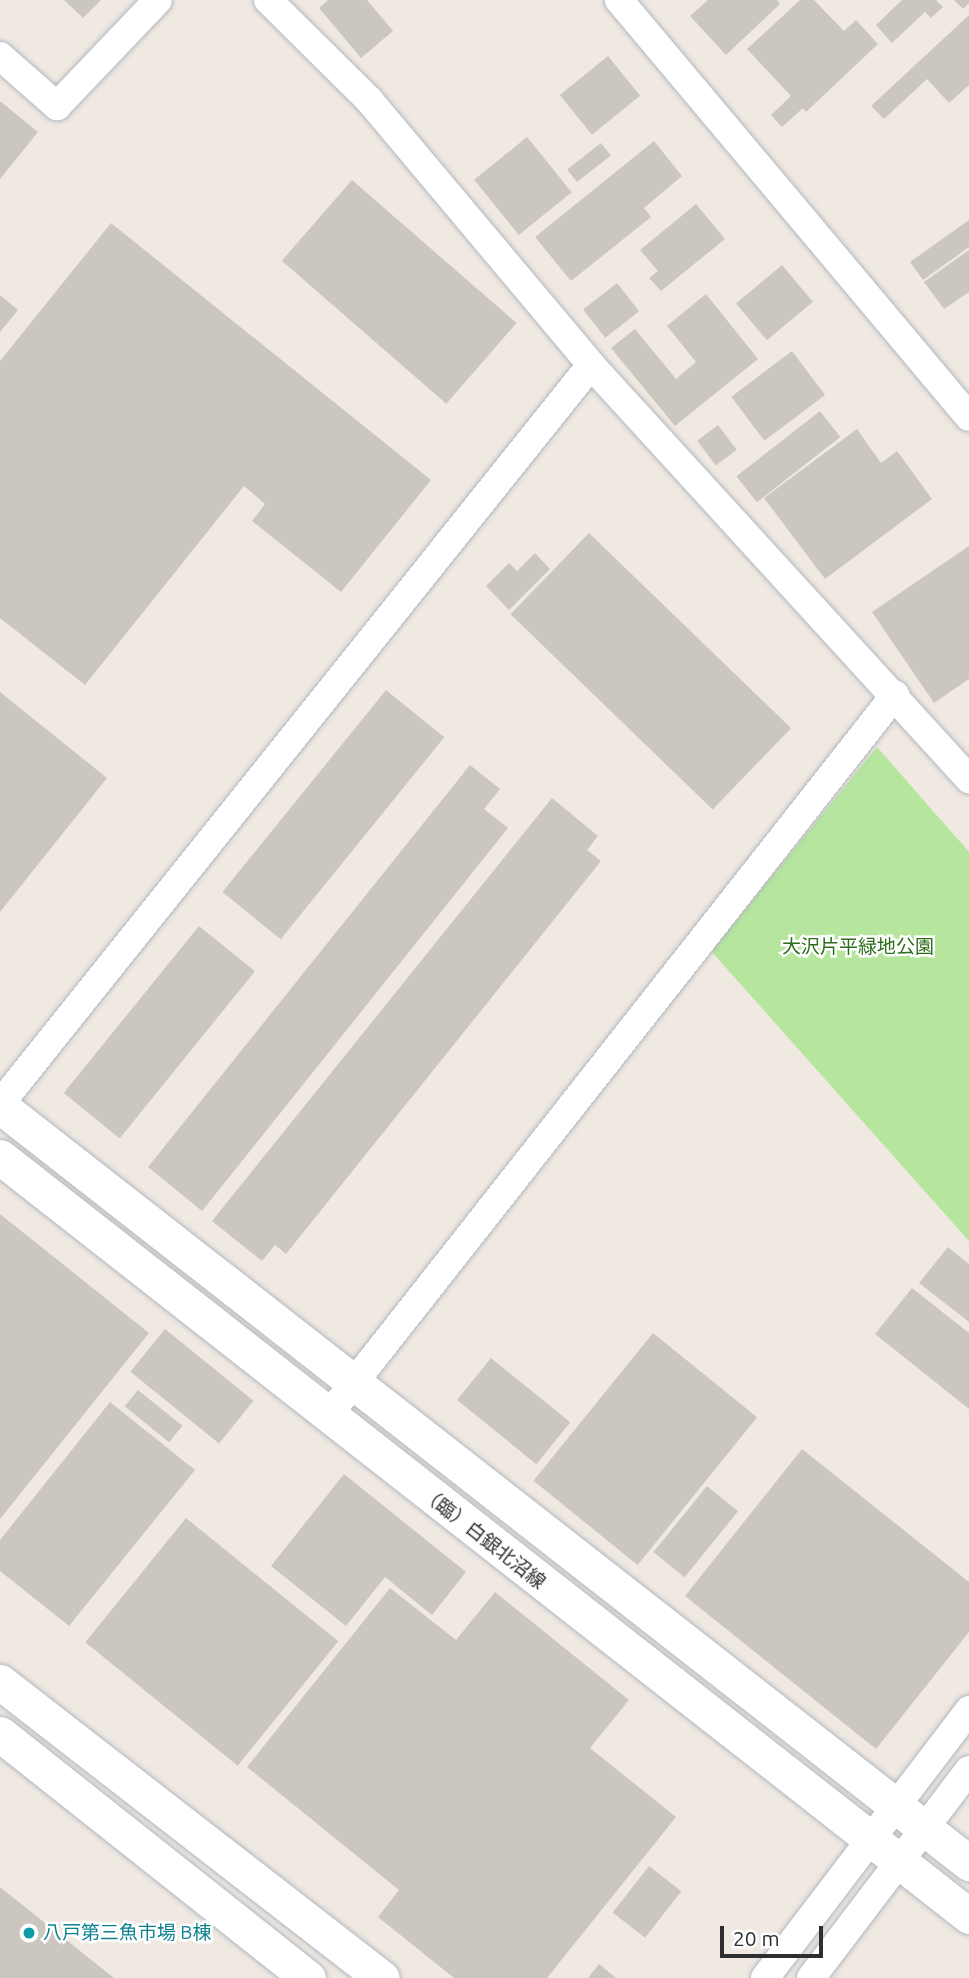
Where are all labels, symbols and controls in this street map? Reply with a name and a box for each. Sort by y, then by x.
park label: 大沢片平緑地公園 [782,936,934,958]
street label: （臨）白銀北沼線 [416,1482,550,1594]
scale bar [724,1912,827,1956]
place label: 八戸第三魚市場 B棟 [43,1922,211,1944]
marker: 八戸第三魚市場 B棟 [21,1925,37,1941]
text: 20 m [733,1926,780,1950]

